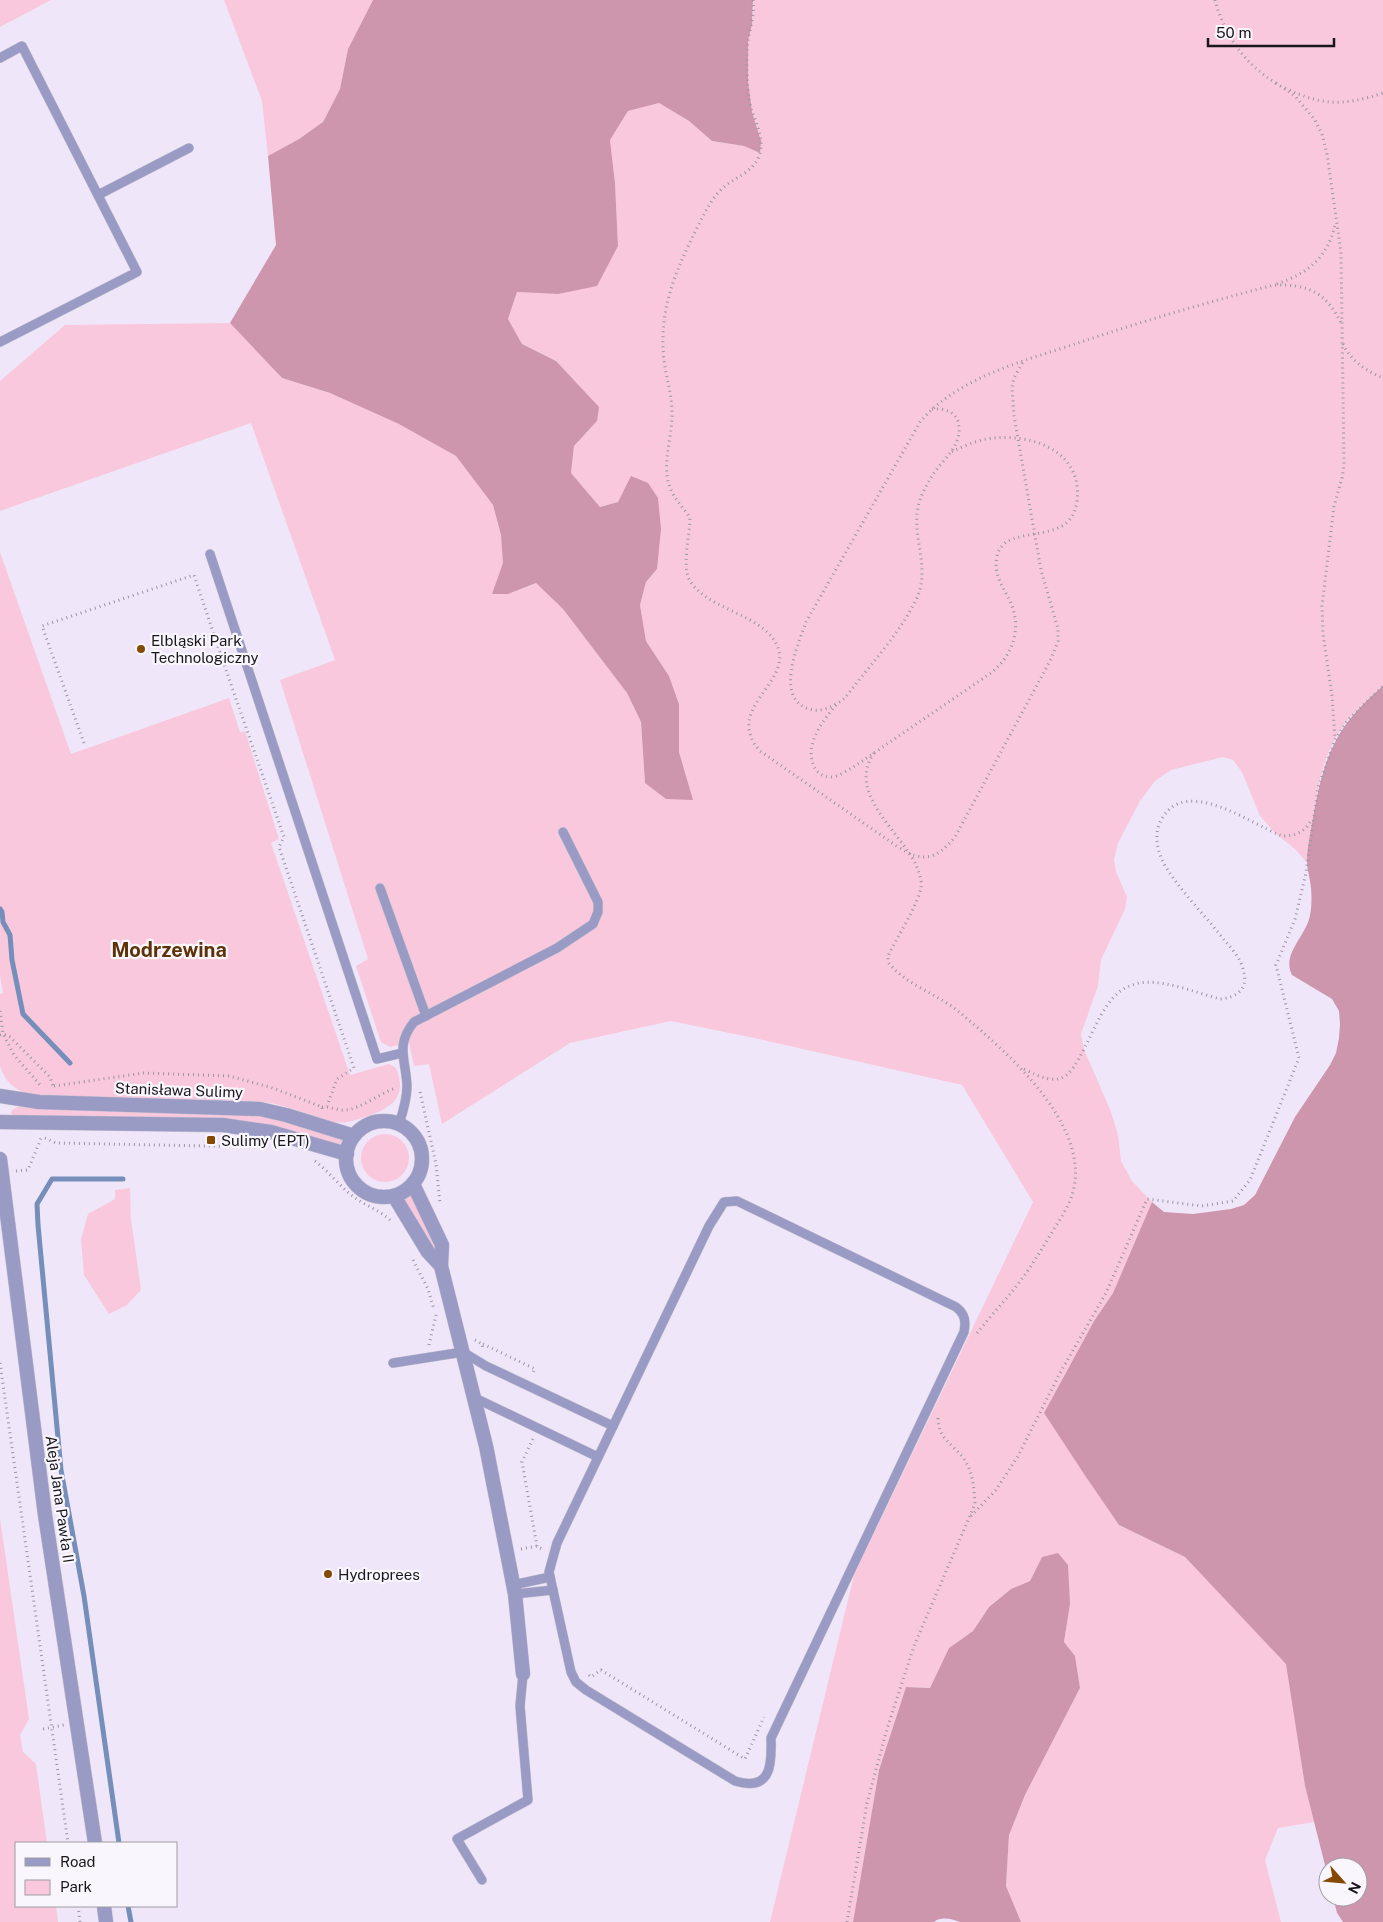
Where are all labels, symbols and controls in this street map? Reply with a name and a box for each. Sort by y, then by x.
scale bar [1208,15,1334,47]
text: 50 m [1216,24,1251,41]
place label: Elbląski Park Technologiczny [151,632,258,666]
marker: Elbląski Park Technologiczny [135,643,147,655]
district label: Modrzewina [111,938,227,962]
street label: Stanisława Sulimy [115,1079,243,1101]
place label: Sulimy (EPT) [221,1132,310,1149]
marker: Sulimy (EPT) [205,1134,217,1146]
street label: Aleja Jana Pawła II [43,1434,77,1564]
place label: Hydroprees [338,1566,420,1583]
marker: Hydroprees [322,1568,334,1580]
legend [15,1842,178,1907]
text: Road [60,1853,96,1870]
north arrow [1318,1857,1368,1907]
text: Park [60,1878,92,1895]
text: N [1345,1879,1364,1896]

